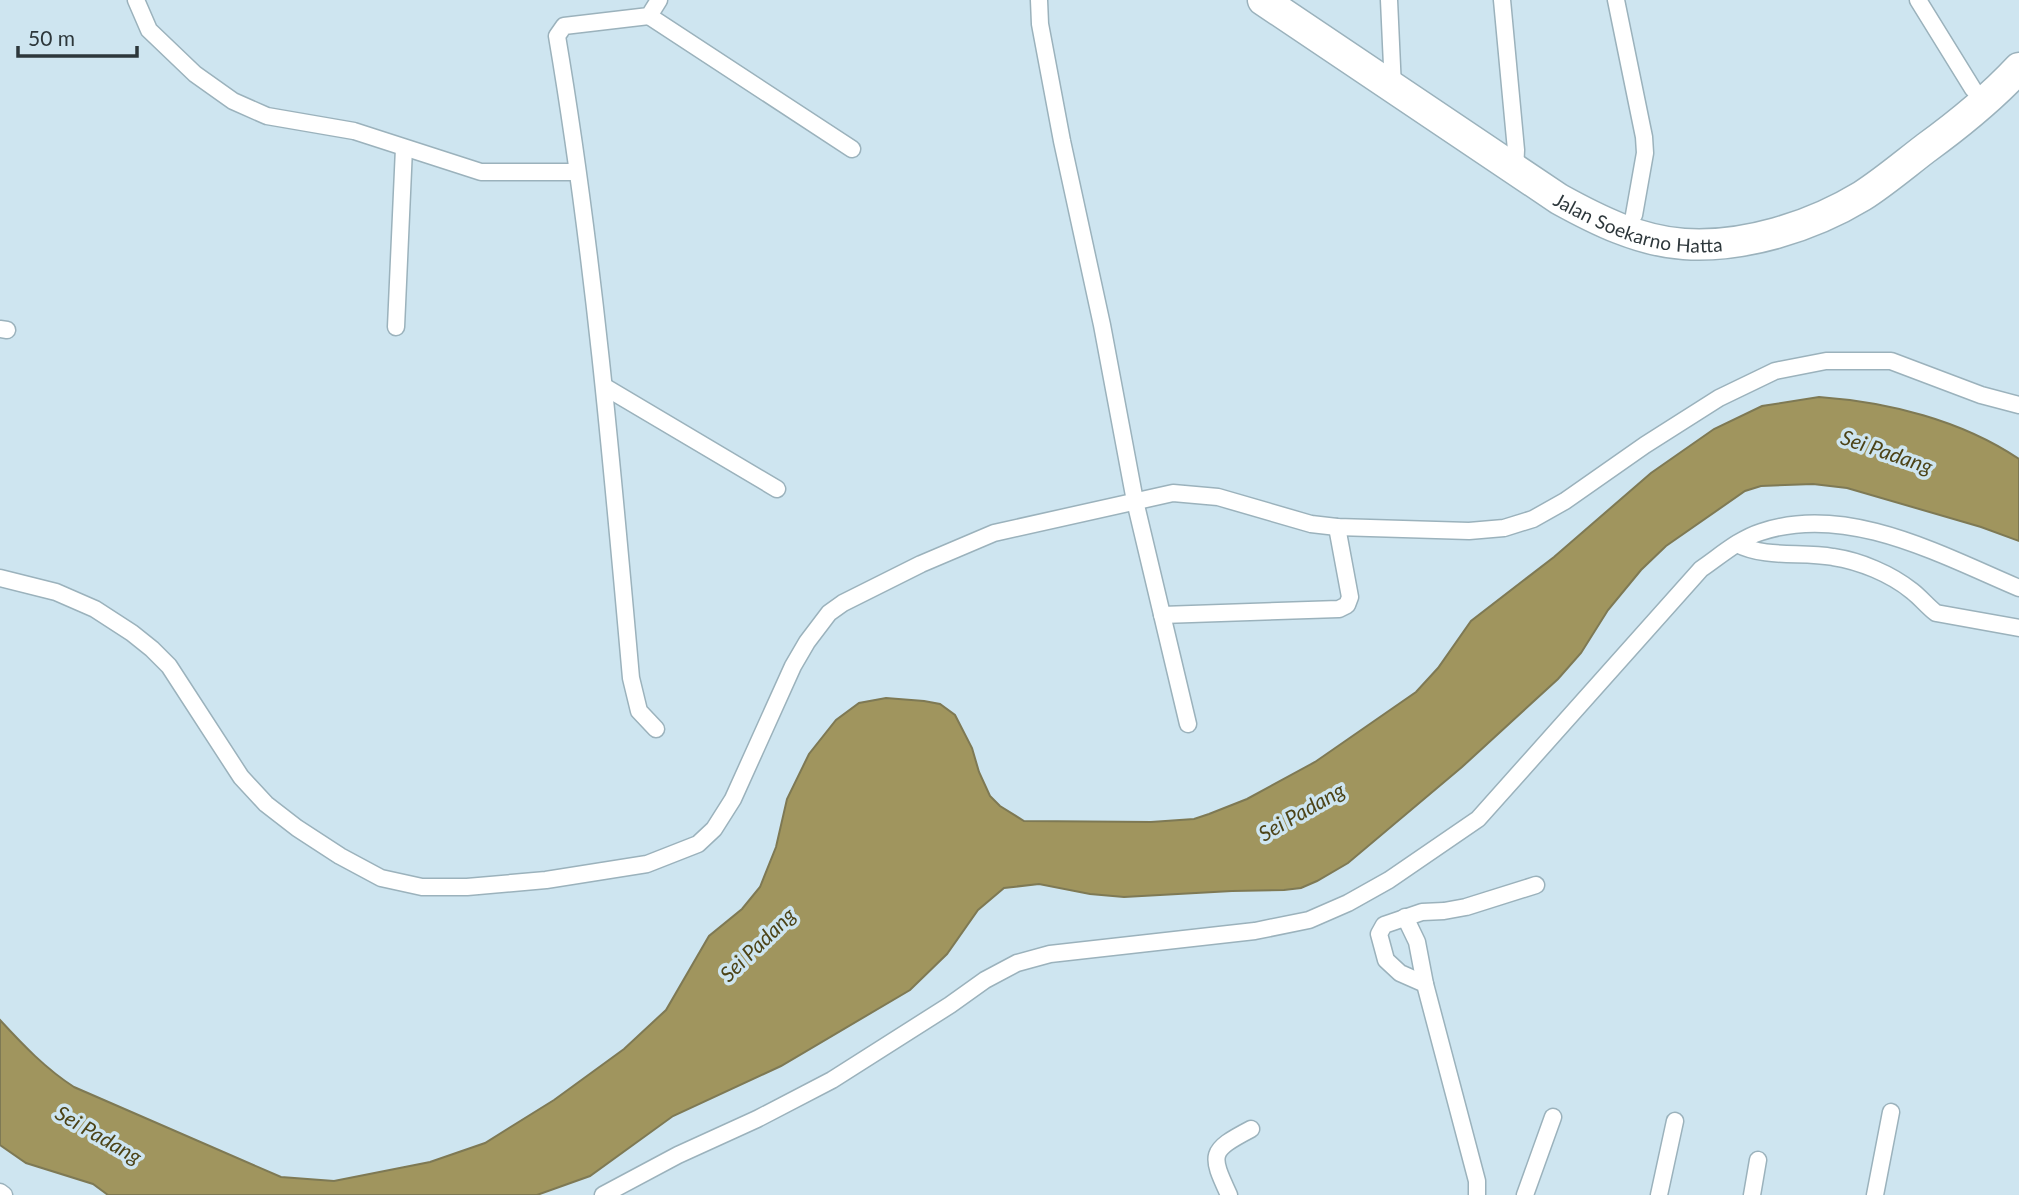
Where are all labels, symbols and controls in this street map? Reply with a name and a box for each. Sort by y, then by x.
scale bar [18,14,136,58]
text: 50 m [28,25,75,50]
street label: Jalan Soekarno Hatta [1550,187,1723,256]
water label: Sei Padang [1838,424,1937,479]
water label: Sei Padang [1253,776,1349,846]
water label: Sei Padang [714,901,801,986]
water label: Sei Padang [51,1099,147,1169]

